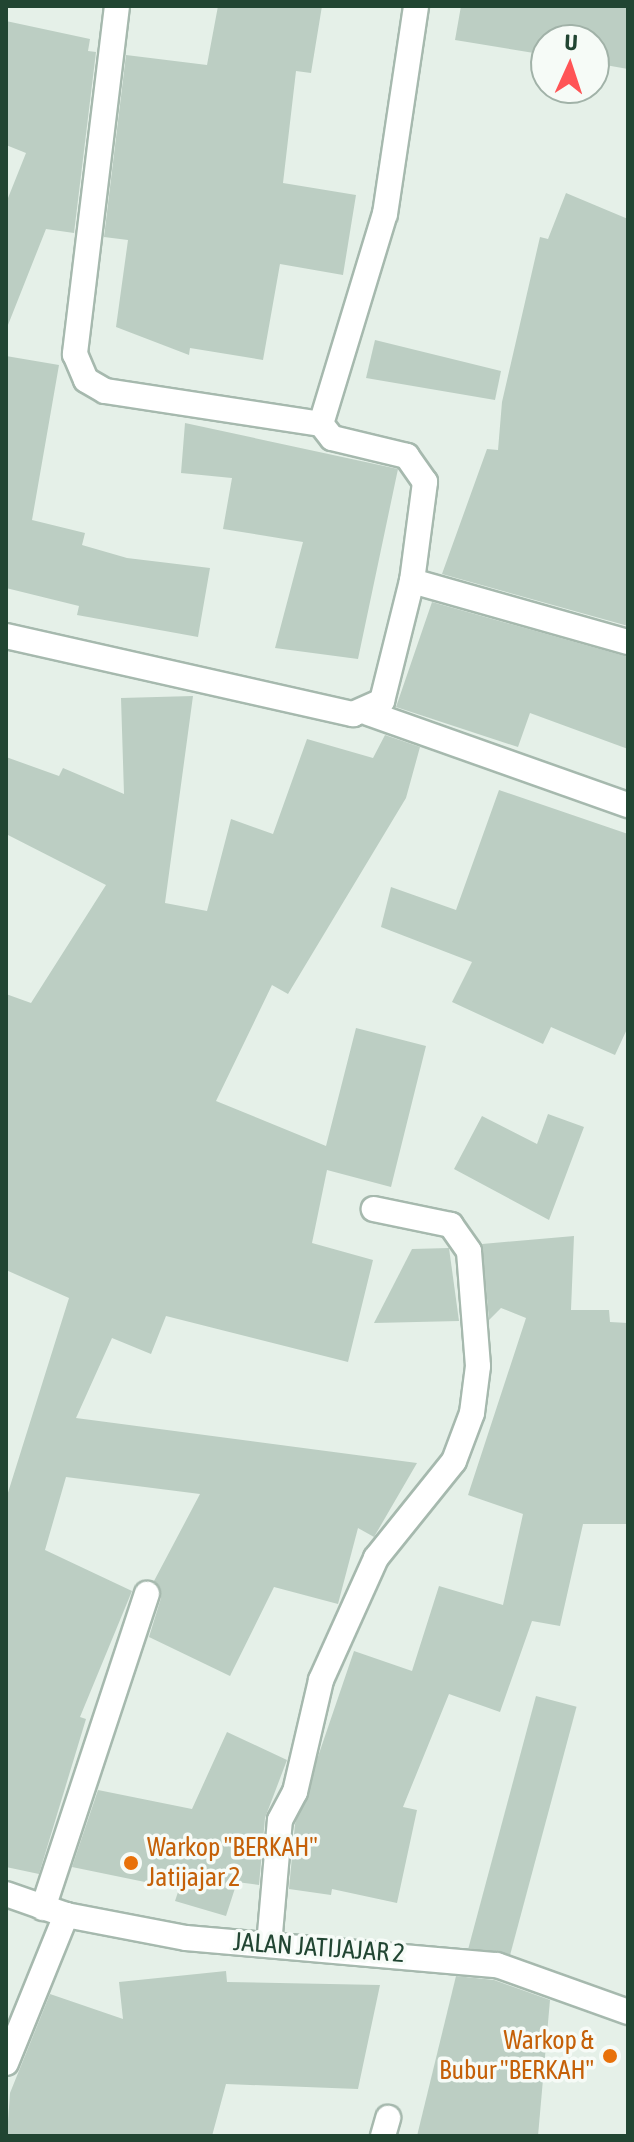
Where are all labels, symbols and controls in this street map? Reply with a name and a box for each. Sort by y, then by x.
north arrow [530,24,610,104]
text: U [564,29,578,55]
place label: Warkop "BERKAH" Jatijajar 2 [147,1832,318,1894]
marker: Warkop "BERKAH" Jatijajar 2 [122,1854,140,1872]
street label: JALAN JATIJAJAR 2 [232,1926,406,1970]
place label: Warkop & Bubur "BERKAH" [439,2025,594,2086]
marker: Warkop & Bubur "BERKAH" [601,2047,619,2065]

